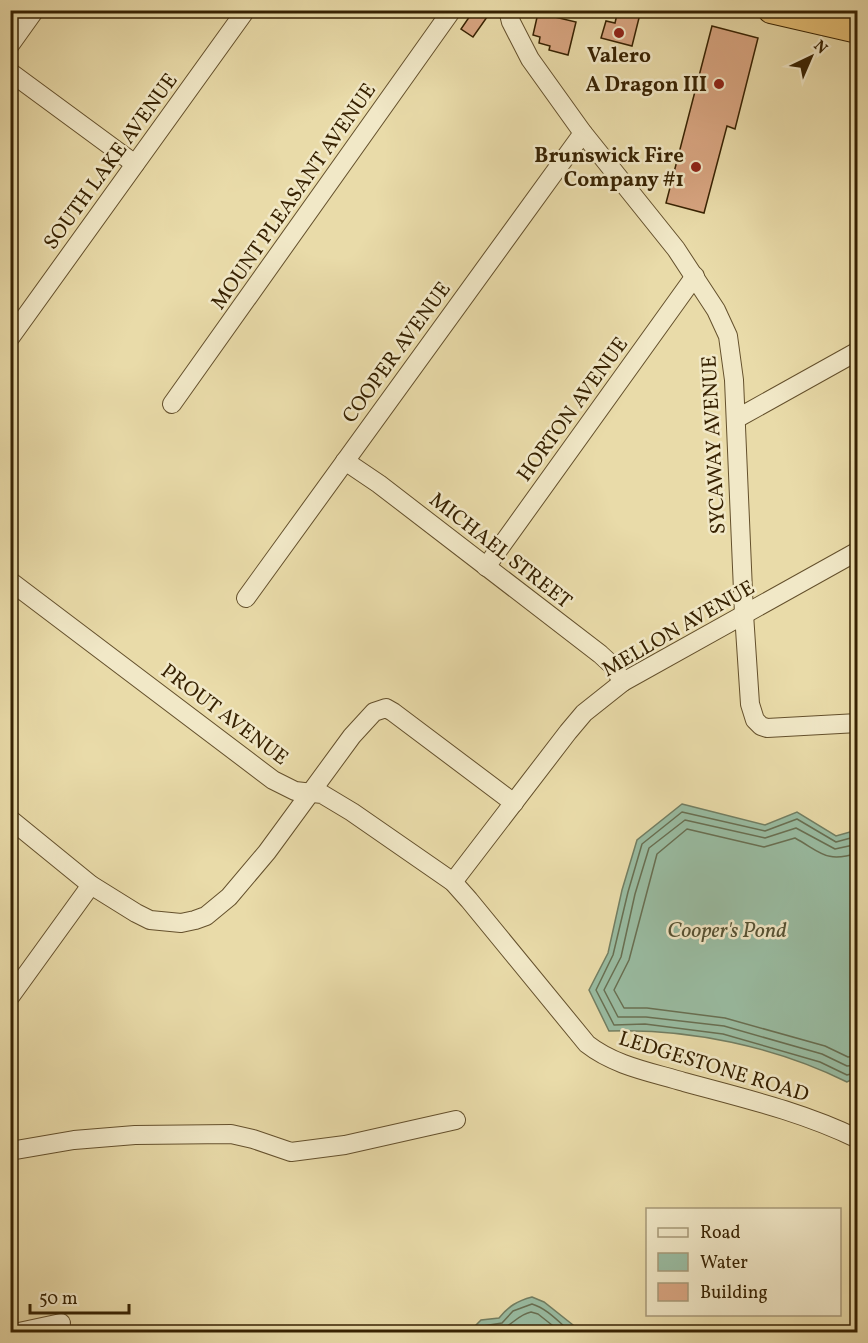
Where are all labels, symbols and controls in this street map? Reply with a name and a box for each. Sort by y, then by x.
marker: Valero [612,26,626,40]
north arrow [781,27,841,87]
text: N [808,36,832,60]
place label: Valero [587,42,651,71]
street label: SOUTH LAKE AVENUE [37,68,185,256]
place label: A Dragon III [585,71,707,100]
marker: A Dragon III [712,77,726,91]
street label: MOUNT PLEASANT AVENUE [205,78,384,316]
place label: Brunswick Fire Company #1 [534,142,684,195]
marker: Brunswick Fire Company #1 [689,160,703,174]
street label: COOPER AVENUE [336,276,458,430]
street label: HORTON AVENUE [511,332,636,488]
street label: SYCAWAY AVENUE [695,355,734,535]
street label: MICHAEL STREET [423,486,577,616]
street label: MELLON AVENUE [597,574,760,685]
street label: PROUT AVENUE [154,658,294,773]
water label: Cooper's Pond [667,916,787,947]
street label: LEDGESTONE ROAD [615,1025,812,1110]
legend [646,1208,841,1316]
text: Road [700,1221,741,1246]
text: Water [700,1251,748,1276]
scale bar [30,1277,129,1315]
text: Building [700,1281,768,1306]
text: 50 m [39,1287,78,1312]

